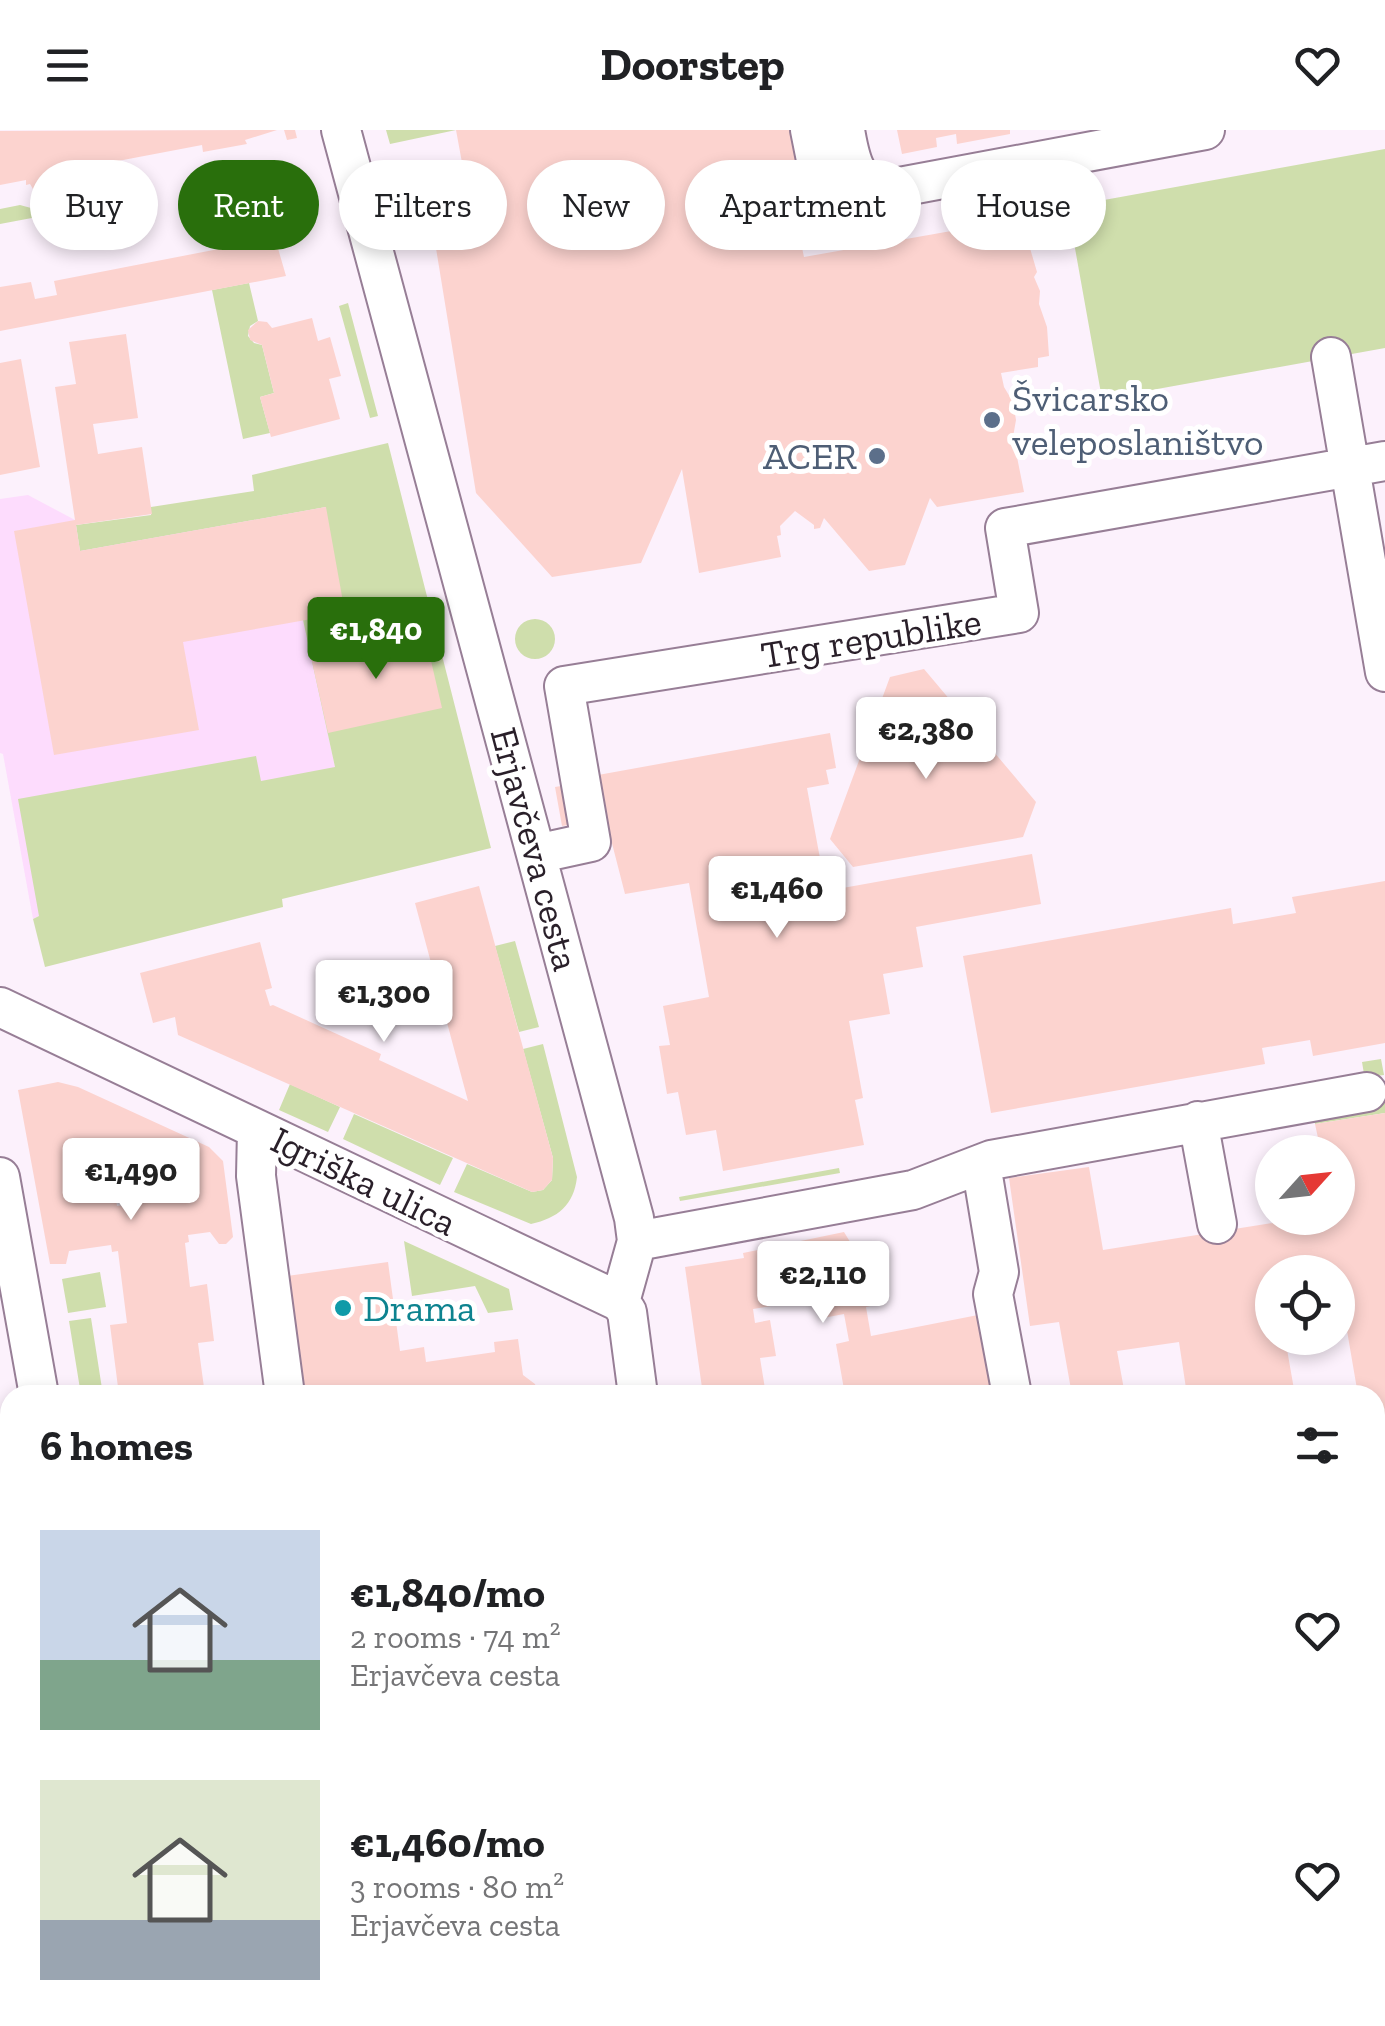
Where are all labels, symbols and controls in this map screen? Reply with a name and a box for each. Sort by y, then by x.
icon: menu [40,38,95,93]
text: Doorstep [600,38,785,92]
icon: heart [1290,38,1345,93]
chip: Buy [30,160,158,250]
chip: Rent [178,160,319,250]
chip: Filters [339,160,507,250]
chip: New [527,160,665,250]
chip: Apartment [685,160,921,250]
chip: House [941,160,1106,250]
place label: Švicarsko veleposlaništvo [1012,375,1263,465]
marker: Švicarsko veleposlaništvo [981,409,1003,431]
place label: ACER [763,433,858,479]
marker: ACER [866,445,888,467]
pin: €1,840 [295,597,457,682]
street label: Trg republike [758,598,984,678]
text: €1,840 [330,610,422,648]
pin: €2,380 [845,697,1007,782]
text: €2,380 [878,710,974,748]
street label: Erjavčeva cesta [480,722,590,976]
pin: €1,460 [696,856,858,941]
text: €1,460 [731,869,823,907]
pin: €1,300 [303,960,465,1045]
text: €1,300 [338,973,430,1011]
street label: Igriška ulica [264,1116,464,1246]
north arrow [1255,1135,1355,1235]
map controls [1255,1135,1355,1355]
pin: €1,490 [50,1138,212,1223]
text: €1,490 [85,1151,177,1189]
pin: €2,110 [742,1241,904,1326]
text: €2,110 [779,1254,867,1292]
button: locate [1255,1255,1355,1355]
place label: Drama [363,1285,475,1331]
marker: Drama [332,1297,354,1319]
icon: filters [1290,1418,1345,1473]
text: 6 homes [40,1420,193,1471]
text: €1,840/mo [350,1567,545,1618]
icon: home [120,1570,240,1690]
icon: heart [1290,1603,1345,1658]
text: 2 rooms · 74 m² [350,1618,561,1656]
text: Erjavčeva cesta [350,1656,560,1694]
text: €1,460/mo [350,1817,545,1868]
icon: home [120,1820,240,1940]
icon: heart [1290,1853,1345,1908]
text: 3 rooms · 80 m² [350,1868,564,1906]
text: Erjavčeva cesta [350,1906,560,1944]

